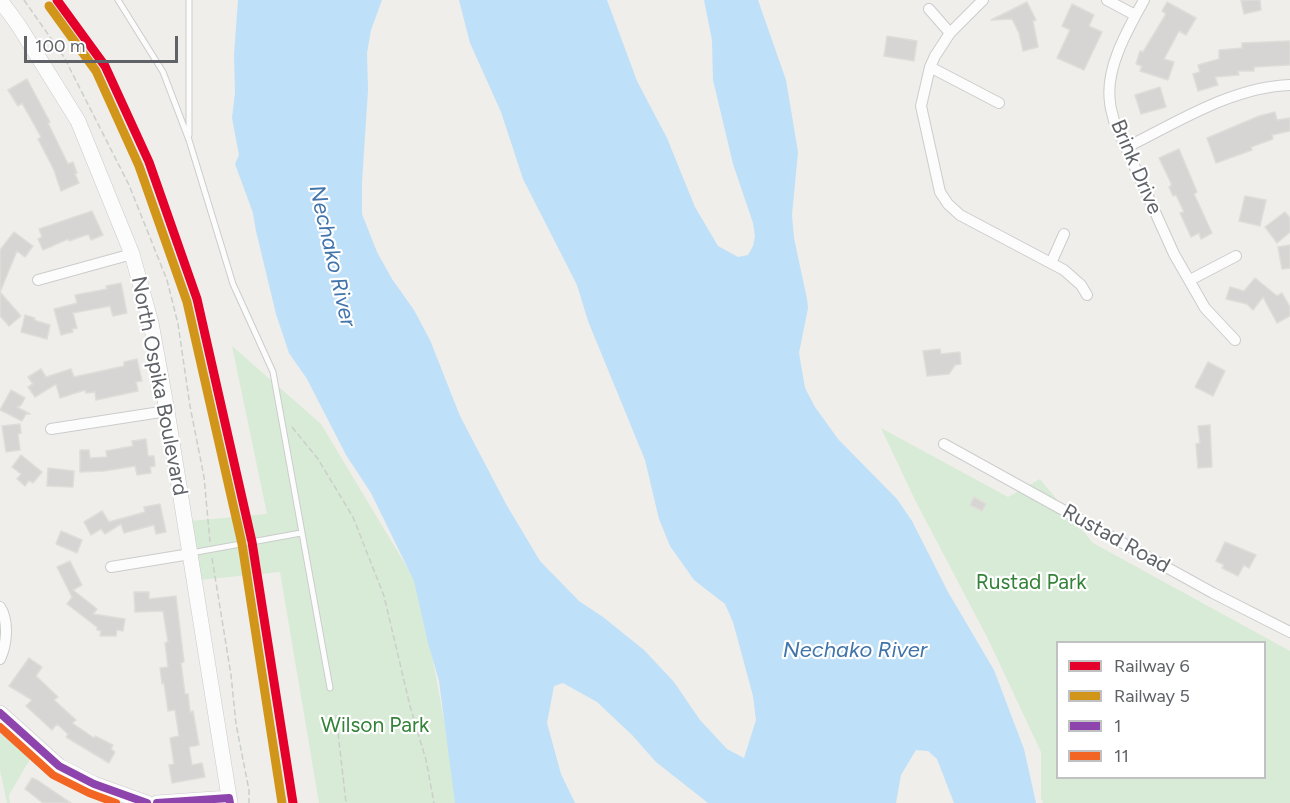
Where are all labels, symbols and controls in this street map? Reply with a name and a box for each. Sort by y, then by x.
scale bar [27,24,182,62]
text: 100 m [35,35,85,57]
street label: Brink Drive [1105,116,1167,218]
water label: Nechako River [303,183,361,329]
street label: North Ospika Boulevard [125,274,193,498]
street label: Rustad Road [1058,499,1174,579]
park label: Rustad Park [976,570,1086,596]
water label: Nechako River [783,638,927,664]
legend [1056,641,1266,779]
text: Railway 6 [1114,655,1190,677]
text: Railway 5 [1114,685,1190,707]
park label: Wilson Park [321,713,429,739]
text: 1 [1114,715,1121,737]
text: 11 [1114,745,1129,767]

